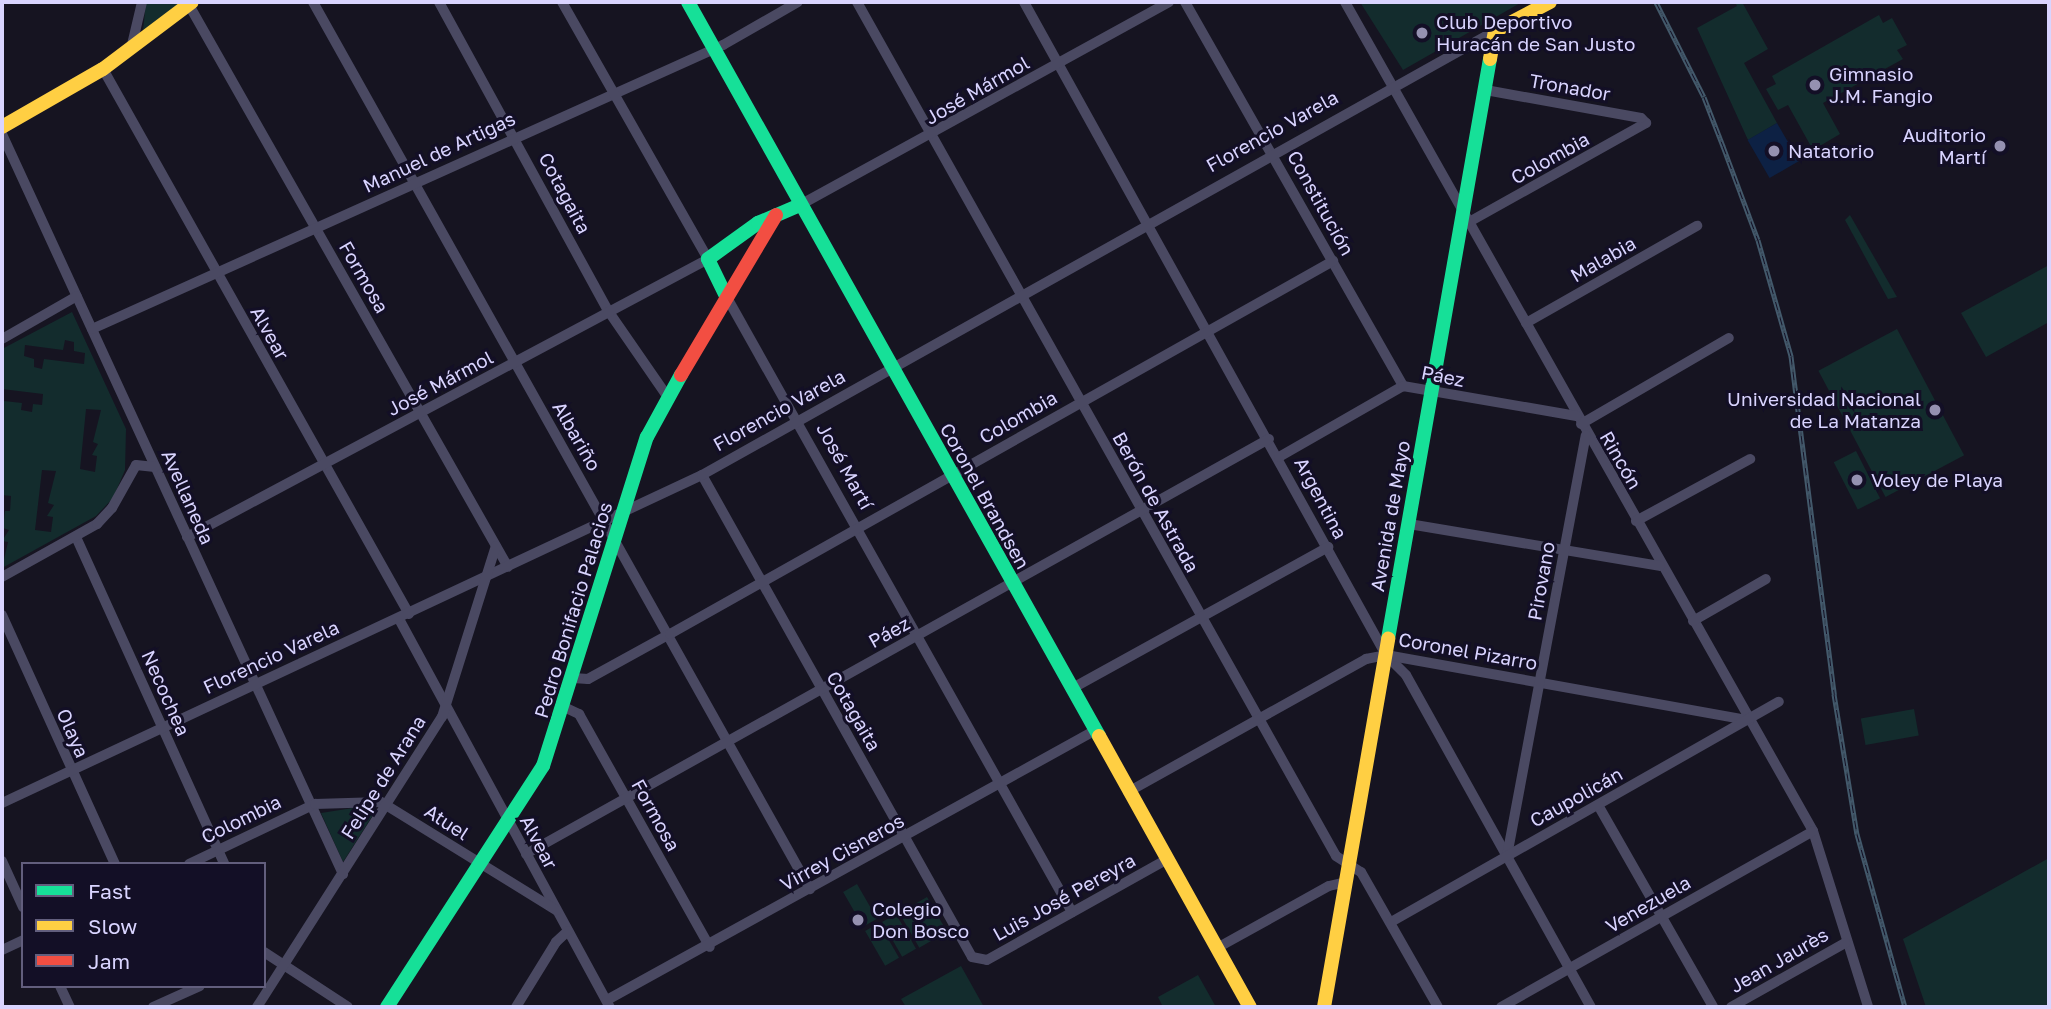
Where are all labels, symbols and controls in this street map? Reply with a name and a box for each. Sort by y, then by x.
place label: Club Deportivo Huracán de San Justo [1436,11,1635,55]
marker: Club Deportivo Huracán de San Justo [1414,25,1430,41]
street label: José Mármol [921,51,1033,129]
place label: Gimnasio J.M. Fangio [1829,63,1933,107]
street label: Tronador [1528,69,1612,105]
marker: Gimnasio J.M. Fangio [1807,77,1823,93]
street label: Florencio Varela [1202,85,1342,177]
street label: Manuel de Artigas [359,107,519,197]
place label: Auditorio Martí [1902,124,1986,168]
street label: Colombia [1507,127,1593,189]
marker: Auditorio Martí [1992,138,2008,154]
place label: Natatorio [1788,140,1874,162]
marker: Natatorio [1766,143,1782,159]
street label: Constitución [1283,147,1359,259]
street label: Cotagaita [534,149,596,237]
street label: Malabia [1566,231,1640,287]
street label: Formosa [334,237,394,317]
street label: Alvear [246,302,294,364]
street label: José Mármol [383,346,497,420]
street label: Páez [1419,361,1467,391]
street label: Florencio Varela [709,364,849,456]
street label: Colombia [975,386,1061,448]
place label: Universidad Nacional de La Matanza [1727,388,1921,432]
street label: Albariño [548,397,606,475]
marker: Universidad Nacional de La Matanza [1927,402,1943,418]
street label: José Martí [812,419,878,513]
street label: Coronel Brandsen [935,419,1035,573]
street label: Rincón [1595,427,1647,493]
street label: Berón de Astrada [1108,428,1204,576]
street label: Avenida de Mayo [1366,439,1414,593]
street label: Avellaneda [157,446,219,548]
street label: Argentina [1290,453,1352,543]
place label: Voley de Playa [1871,469,2003,491]
marker: Voley de Playa [1849,472,1865,488]
street label: Pedro Bonifacio Palacios [529,499,617,721]
street label: Pirovano [1523,540,1559,622]
street label: Páez [864,611,914,653]
street label: Florencio Varela [199,616,343,698]
street label: Coronel Pizarro [1397,628,1539,674]
street label: Necochea [137,647,195,739]
street label: Cotagaita [822,667,886,755]
street label: Olaya [52,705,94,761]
street label: Felipe de Arana [336,711,430,843]
street label: Caupolicán [1526,762,1626,832]
street label: Formosa [627,775,685,855]
street label: Colombia [197,790,285,848]
street label: Atuel [421,799,473,845]
street label: Virrey Cisneros [776,809,908,895]
street label: Alvear [515,811,563,873]
street label: Luis José Pereyra [989,848,1139,946]
legend [21,862,266,988]
street label: Venezuela [1601,871,1695,937]
text: Fast [88,878,131,904]
place label: Colegio Don Bosco [872,898,969,942]
marker: Colegio Don Bosco [850,912,866,928]
text: Slow [88,913,137,939]
street label: Jean Jaurès [1726,923,1832,997]
text: Jam [88,948,130,974]

